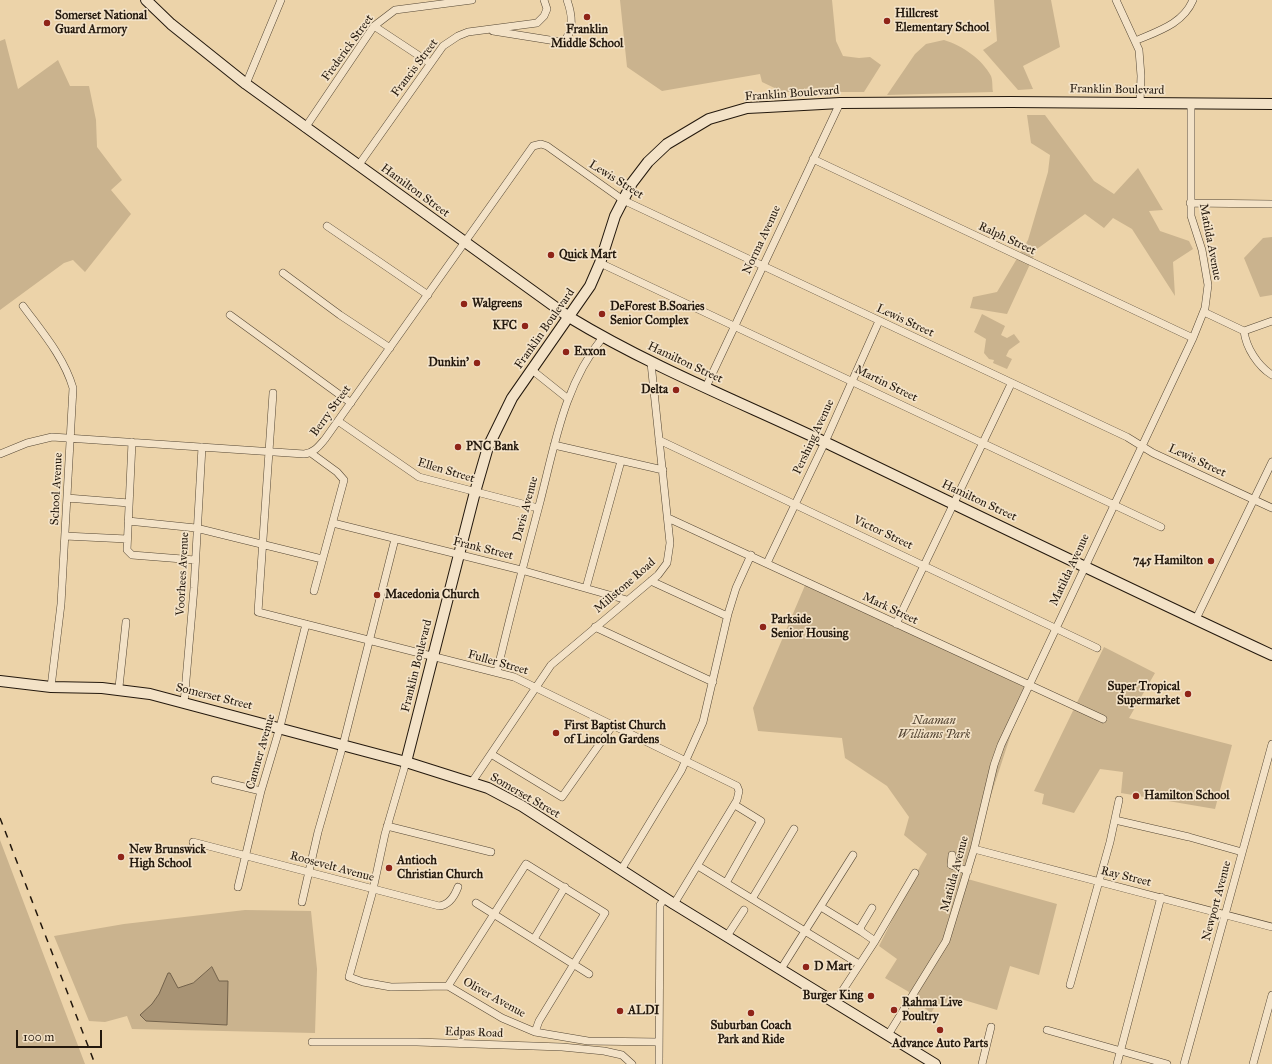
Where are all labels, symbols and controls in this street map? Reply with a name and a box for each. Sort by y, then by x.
place label: Hillcrest Elementary School [895,7,989,35]
place label: Somerset National Guard Armory [55,9,147,37]
street label: Frederick Street [319,12,377,84]
marker: Franklin Middle School [582,12,592,22]
marker: Hillcrest Elementary School [882,16,892,26]
marker: Somerset National Guard Armory [42,18,52,28]
place label: Franklin Middle School [551,23,623,51]
street label: Francis Street [389,36,441,100]
street label: Franklin Boulevard [1070,82,1164,98]
street label: Franklin Boulevard [744,84,840,104]
street label: Lewis Street [586,158,646,202]
street label: Hamilton Street [378,161,452,221]
street label: Matilda Avenue [1196,202,1224,282]
street label: Norma Avenue [740,203,784,277]
street label: Ralph Street [976,219,1038,259]
place label: Quick Mart [559,248,617,262]
marker: Quick Mart [546,250,556,260]
street label: Franklin Boulevard [512,286,578,372]
place label: Walgreens [472,297,522,311]
marker: Walgreens [459,299,469,309]
place label: DeForest B.Soaries Senior Complex [610,300,704,328]
street label: Lewis Street [874,301,936,341]
marker: DeForest B.Soaries Senior Complex [597,309,607,319]
place label: KFC [492,319,517,333]
marker: KFC [520,321,530,331]
street label: Hamilton Street [645,339,725,387]
place label: Exxon [574,345,606,359]
marker: Exxon [561,347,571,357]
place label: Dunkin' [428,356,469,370]
marker: Dunkin' [472,358,482,368]
street label: Martin Street [852,363,920,405]
street label: Berry Street [308,383,354,439]
place label: Delta [641,383,668,397]
marker: Delta [671,385,681,395]
street label: Pershing Avenue [790,397,838,477]
place label: PNC Bank [466,440,519,454]
street label: Lewis Street [1166,441,1228,481]
marker: PNC Bank [453,442,463,452]
street label: School Avenue [48,452,66,526]
street label: Ellen Street [416,455,476,487]
street label: Davis Avenue [510,475,542,543]
street label: Hamilton Street [939,477,1019,525]
street label: Victor Street [851,513,915,553]
street label: Voorhees Avenue [174,532,192,616]
street label: Matilda Avenue [1047,532,1093,608]
street label: Frank Street [451,535,515,563]
place label: 745 Hamilton [1133,554,1203,568]
street label: Millstone Road [591,555,659,617]
marker: 745 Hamilton [1206,556,1216,566]
place label: Macedonia Church [385,588,479,602]
marker: Macedonia Church [372,590,382,600]
street label: Mark Street [860,590,920,628]
place label: Parkside Senior Housing [771,613,848,641]
street label: Franklin Boulevard [399,618,435,714]
marker: Parkside Senior Housing [758,622,768,632]
street label: Fuller Street [466,647,530,679]
place label: Super Tropical Supermarket [1107,680,1180,708]
street label: Somerset Street [174,681,254,713]
marker: Super Tropical Supermarket [1183,689,1193,699]
street label: Camner Avenue [243,713,279,791]
park label: Naaman Williams Park [898,714,970,742]
place label: First Baptist Church of Lincoln Gardens [564,719,666,747]
marker: First Baptist Church of Lincoln Gardens [551,728,561,738]
street label: Somerset Street [487,770,563,822]
place label: Hamilton School [1144,789,1230,803]
marker: Hamilton School [1131,791,1141,801]
street label: Matilda Avenue [938,835,972,913]
place label: New Brunswick High School [129,843,206,871]
street label: Roosevelt Avenue [288,849,376,885]
marker: New Brunswick High School [116,852,126,862]
place label: Antioch Christian Church [397,854,483,882]
street label: Newport Avenue [1199,859,1235,943]
marker: Antioch Christian Church [384,863,394,873]
street label: Ray Street [1099,864,1153,890]
place label: D Mart [814,960,852,974]
marker: D Mart [801,962,811,972]
street label: Oliver Avenue [460,975,528,1021]
place label: Burger King [803,989,863,1003]
marker: Burger King [866,991,876,1001]
place label: Rahma Live Poultry [902,996,963,1024]
place label: ALDI [628,1004,659,1018]
marker: Rahma Live Poultry [889,1005,899,1015]
marker: ALDI [615,1006,625,1016]
marker: Suburban Coach Park and Ride [746,1008,756,1018]
place label: Suburban Coach Park and Ride [710,1019,792,1047]
scale bar [18,1022,104,1048]
street label: Edpas Road [445,1025,503,1041]
marker: Advance Auto Parts [935,1025,945,1035]
text: 100 m [23,1030,54,1044]
place label: Advance Auto Parts [892,1037,988,1051]

